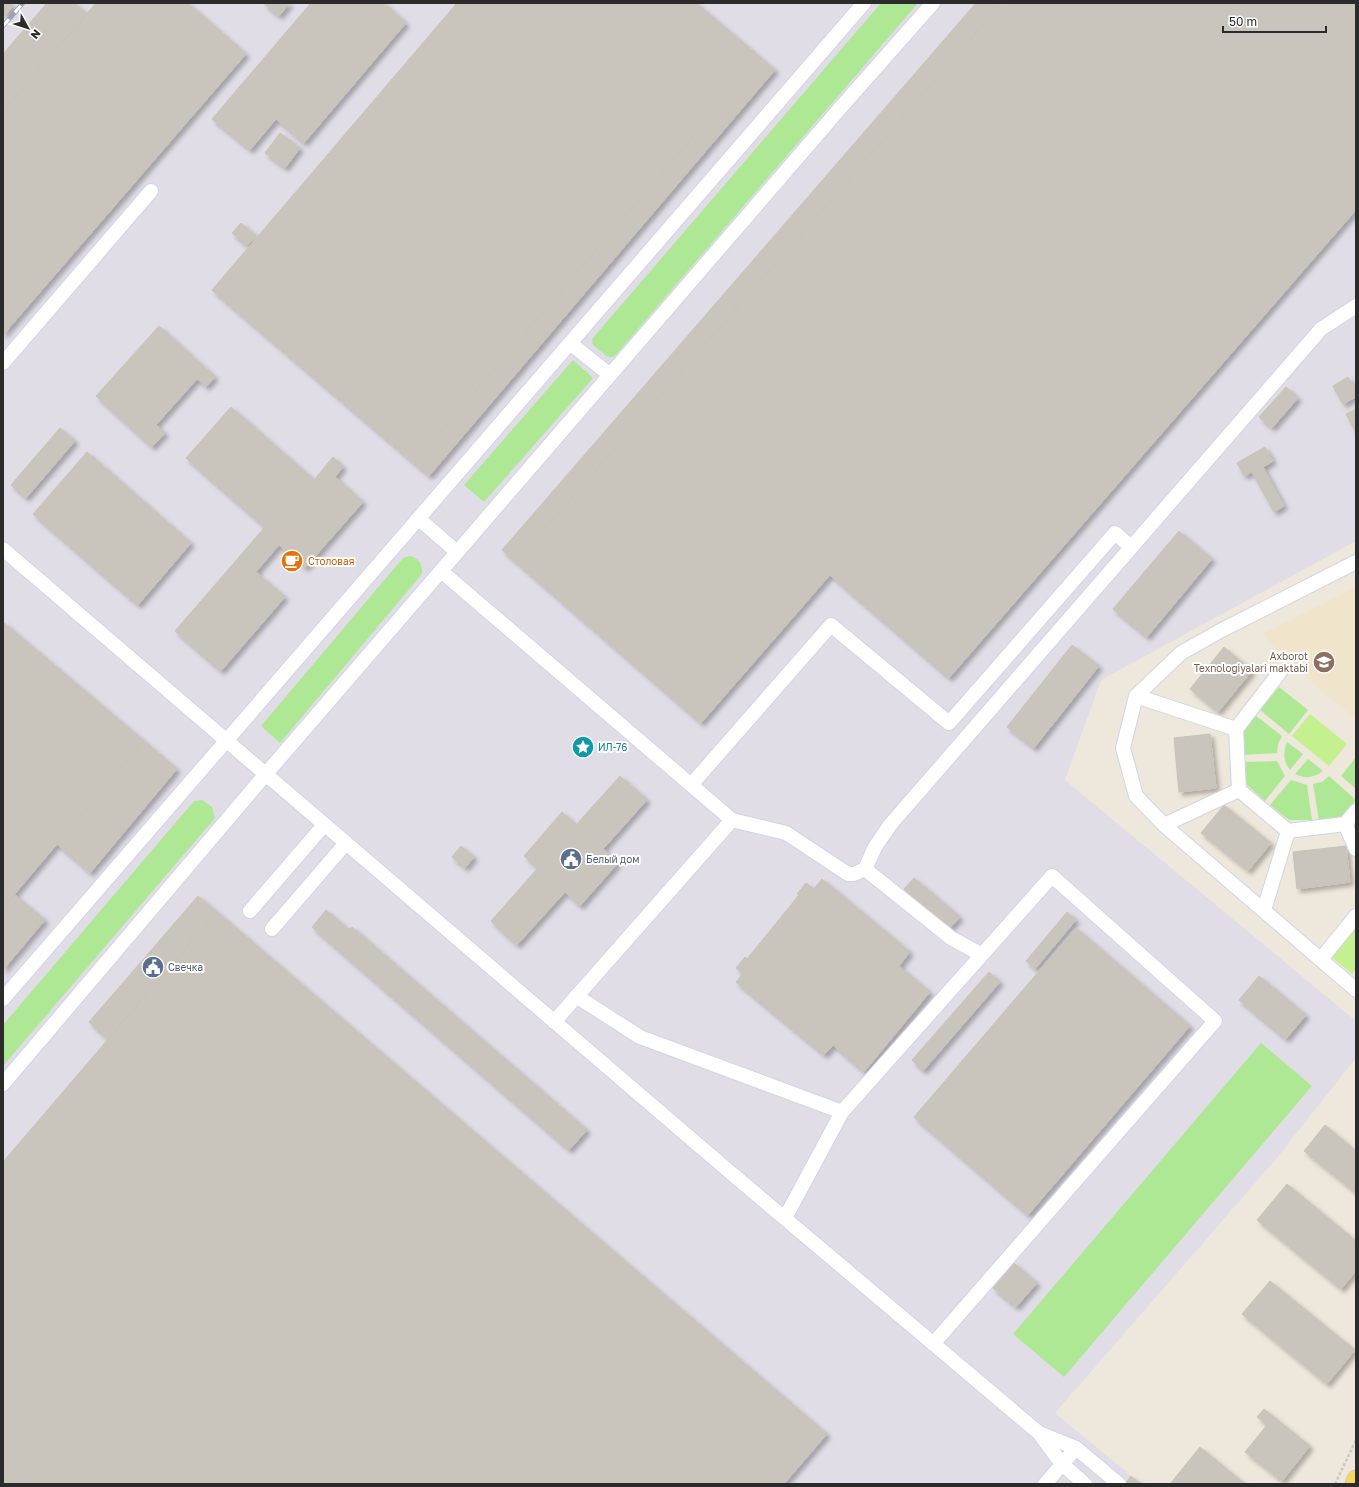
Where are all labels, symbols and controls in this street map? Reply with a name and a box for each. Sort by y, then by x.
north arrow [8,8,48,48]
scale bar [1223,8,1326,34]
text: 50 m [1229,14,1257,29]
text: N [28,27,44,42]
cafe icon: Столовая [279,548,305,574]
place label: Столовая [308,555,354,567]
school or university icon: Axborot Texnologiyalari maktabi [1311,649,1337,675]
place label: Axborot Texnologiyalari maktabi [1194,650,1308,674]
place icon: ИЛ-76 [570,734,596,760]
place label: ИЛ-76 [598,741,627,753]
public building icon: Белый дом [558,846,584,872]
place label: Белый дом [586,853,639,865]
public building icon: Свечка [140,954,166,980]
place label: Свечка [168,961,203,973]

